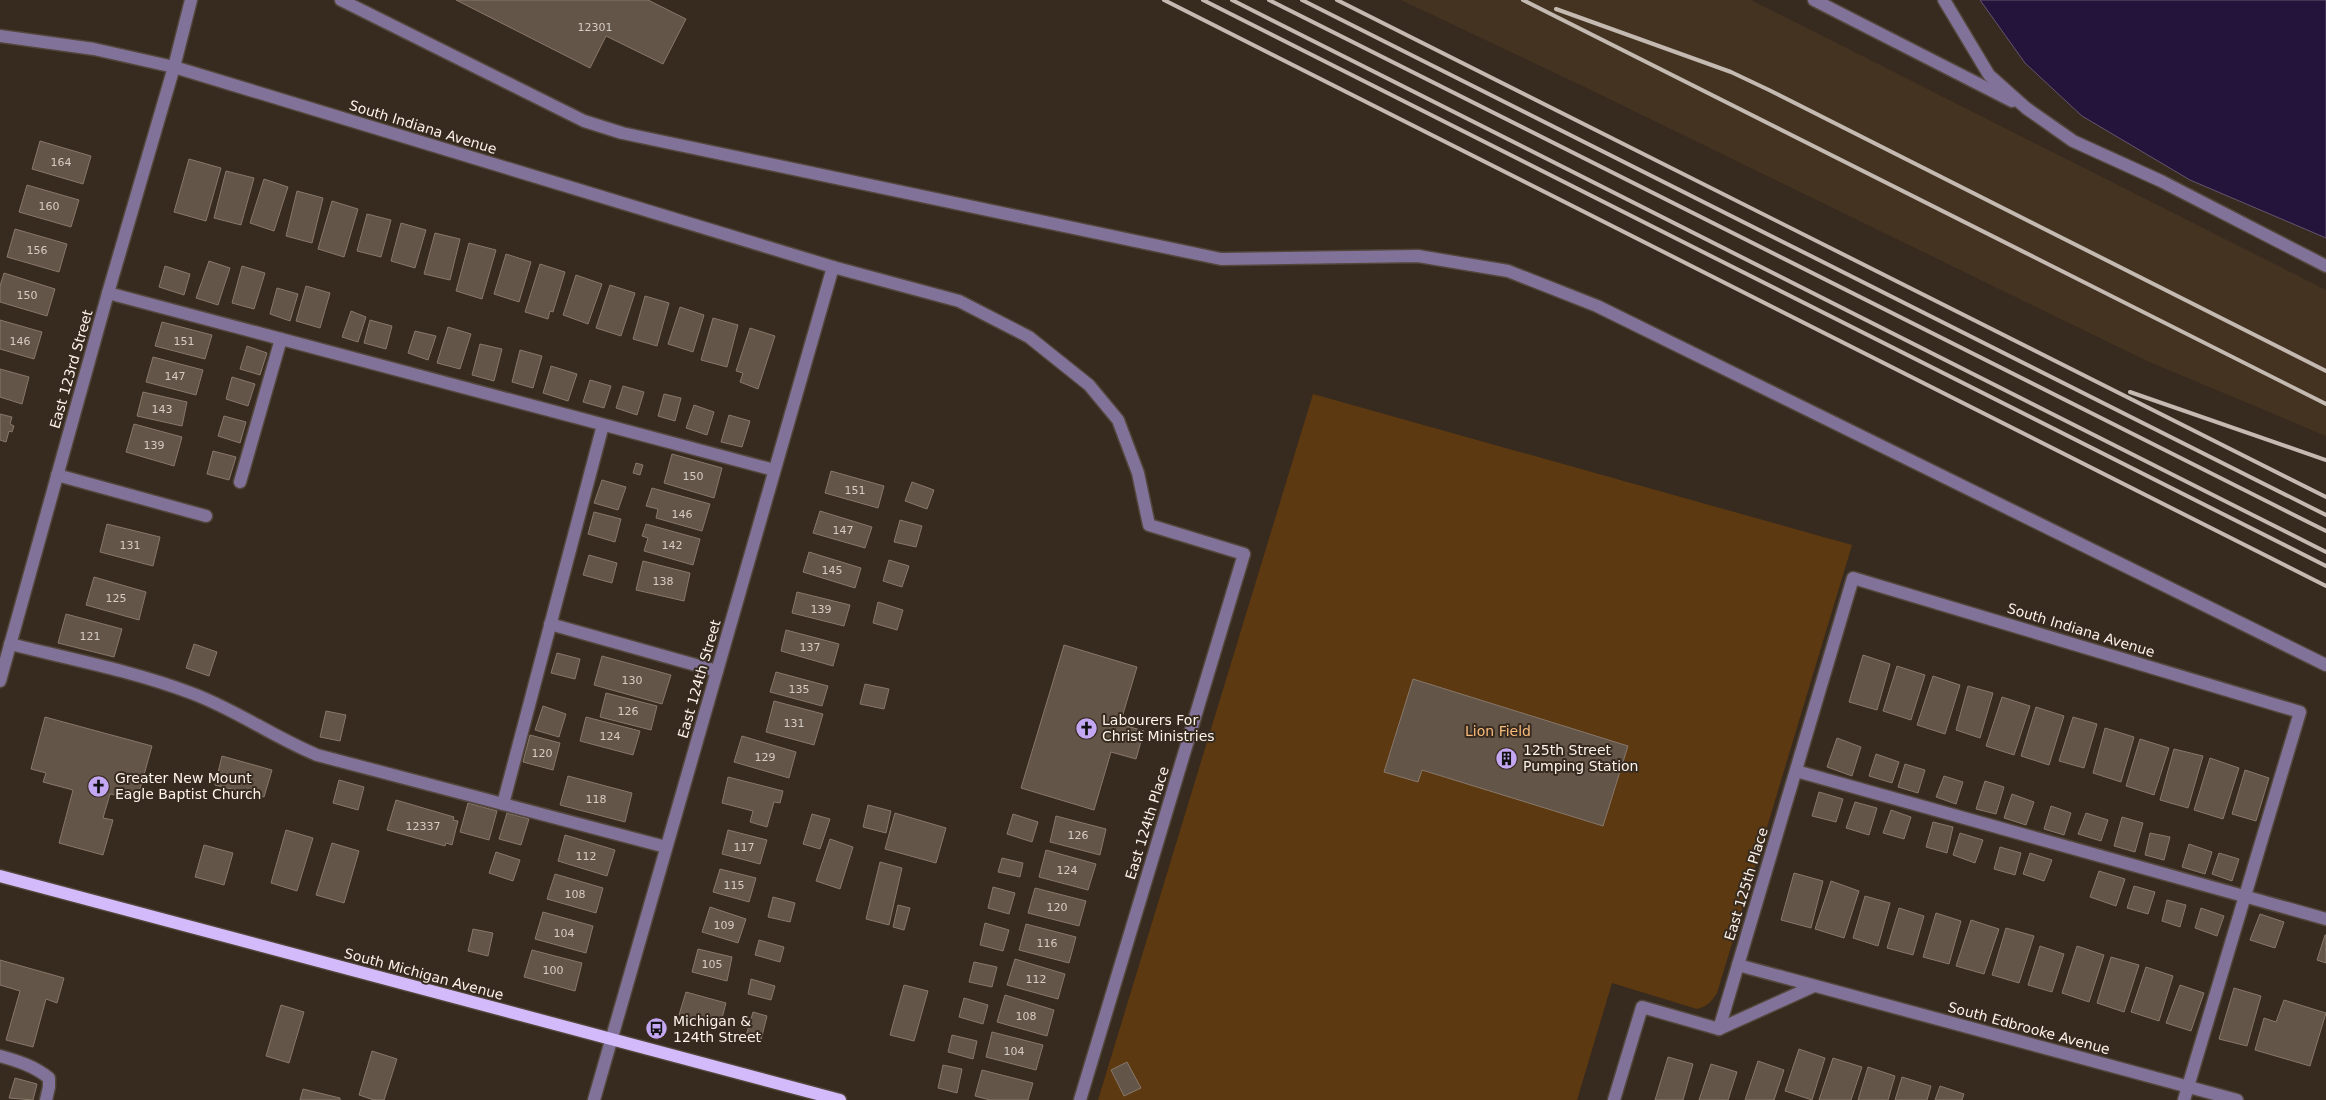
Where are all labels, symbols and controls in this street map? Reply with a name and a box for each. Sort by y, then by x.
house number: 12301 [578,21,613,34]
street label: South Indiana Avenue [347,97,499,157]
house number: 164 [51,156,72,169]
house number: 160 [39,200,60,213]
house number: 156 [27,244,48,257]
house number: 150 [17,289,38,302]
street label: East 123rd Street [46,307,96,430]
house number: 146 [10,335,31,348]
house number: 151 [174,335,195,348]
house number: 147 [165,370,186,383]
house number: 143 [152,403,173,416]
house number: 139 [144,439,165,452]
house number: 150 [683,470,704,483]
house number: 151 [845,484,866,497]
house number: 146 [672,508,693,521]
house number: 147 [833,524,854,537]
house number: 131 [120,539,141,552]
house number: 142 [662,539,683,552]
house number: 145 [822,564,843,577]
house number: 138 [653,575,674,588]
house number: 125 [106,592,127,605]
street label: South Indiana Avenue [2005,600,2157,660]
house number: 139 [811,603,832,616]
street label: East 124th Street [674,617,724,740]
house number: 121 [80,630,101,643]
house number: 137 [800,641,821,654]
house number: 130 [622,674,643,687]
house number: 135 [789,683,810,696]
house number: 126 [618,705,639,718]
place label: Labourers For Christ Ministries [1102,712,1215,744]
church icon: Labourers For Christ Ministries [1074,716,1098,740]
house number: 131 [784,717,805,730]
park label: Lion Field [1465,723,1531,739]
house number: 124 [600,730,621,743]
place label: 125th Street Pumping Station [1523,742,1638,774]
building icon: 125th Street Pumping Station [1495,746,1519,770]
house number: 120 [532,747,553,760]
house number: 129 [755,751,776,764]
street label: East 124th Place [1122,765,1172,881]
place label: Greater New Mount Eagle Baptist Church [115,770,262,802]
church icon: Greater New Mount Eagle Baptist Church [87,774,111,798]
house number: 118 [586,793,607,806]
house number: 12337 [406,820,441,833]
street label: East 125th Place [1721,826,1771,942]
house number: 126 [1068,829,1089,842]
house number: 117 [734,841,755,854]
house number: 112 [576,850,597,863]
house number: 124 [1057,864,1078,877]
house number: 115 [724,879,745,892]
house number: 108 [565,888,586,901]
house number: 120 [1047,901,1068,914]
house number: 109 [714,919,735,932]
house number: 104 [554,927,575,940]
house number: 116 [1037,937,1058,950]
street label: South Michigan Avenue [343,945,505,1003]
house number: 105 [702,958,723,971]
house number: 100 [543,964,564,977]
house number: 112 [1026,973,1047,986]
street label: South Edbrooke Avenue [1946,999,2112,1057]
house number: 108 [1016,1010,1037,1023]
place label: Michigan & 124th Street [673,1013,762,1045]
bus stop icon: Michigan & 124th Street [645,1017,669,1041]
house number: 104 [1004,1045,1025,1058]

